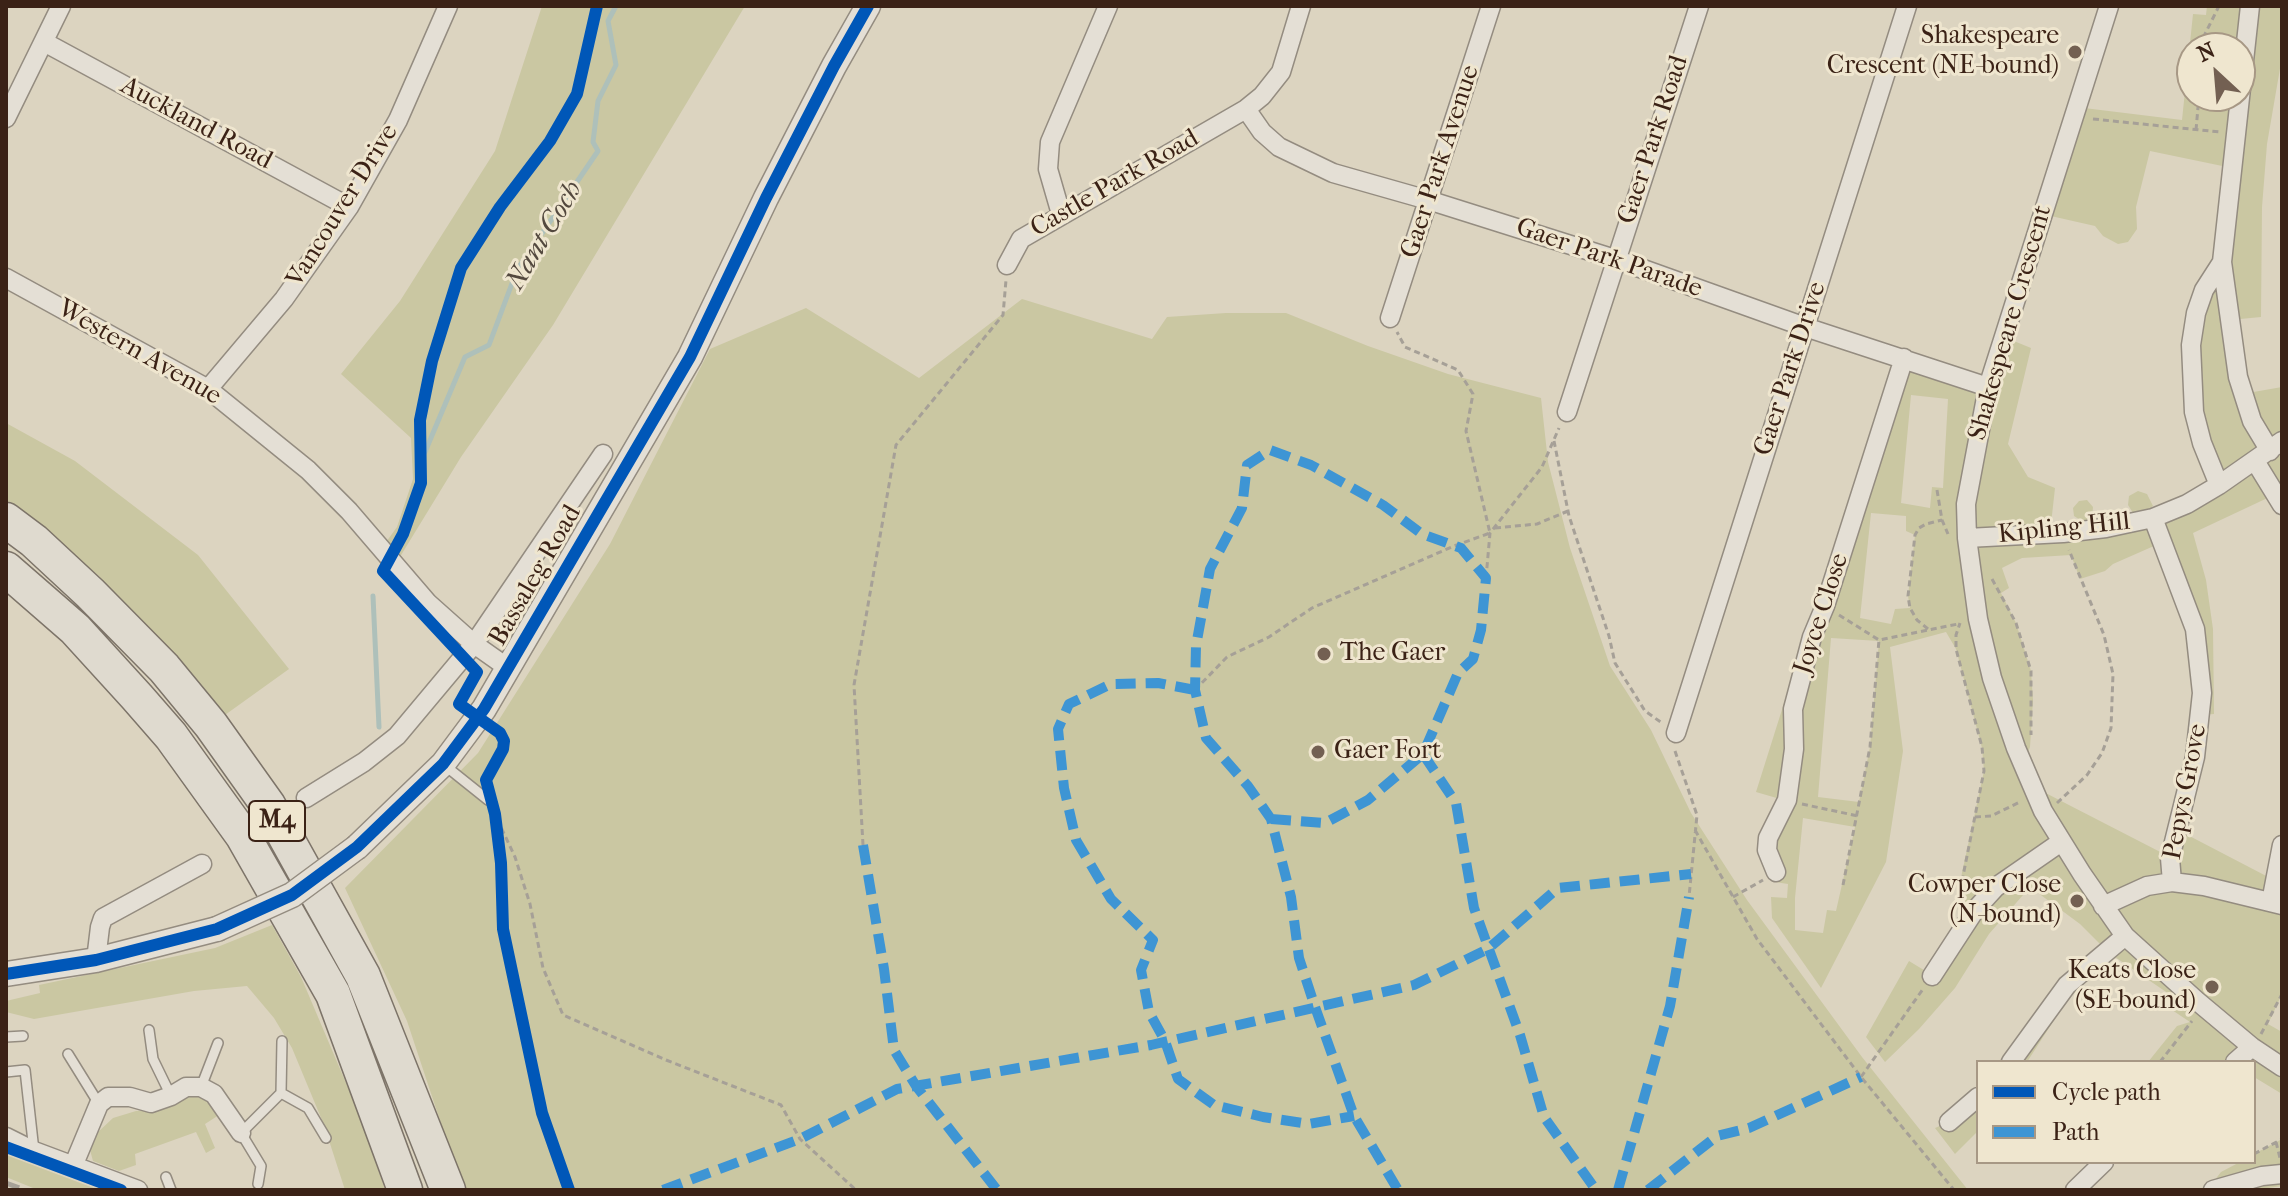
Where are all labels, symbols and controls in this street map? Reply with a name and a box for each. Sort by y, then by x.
place label: Shakespeare Crescent (NE-bound) [1827,21,2059,82]
north arrow [2176,32,2256,112]
text: N [2193,37,2220,68]
marker: Shakespeare Crescent (NE-bound) [2066,43,2084,61]
street label: Gaer Park Road [1612,52,1696,228]
street label: Gaer Park Avenue [1395,62,1487,262]
street label: Auckland Road [115,71,277,177]
street label: Vancouver Drive [280,119,406,293]
street label: Castle Park Road [1025,123,1205,245]
water label: Nant Coch [499,176,591,296]
street label: Shakespeare Crescent [1962,202,2060,444]
street label: Gaer Park Parade [1512,213,1706,305]
street label: Gaer Park Drive [1748,278,1834,460]
street label: Western Avenue [52,293,226,413]
street label: Bassaleg Road [483,500,589,652]
street label: Kipling Hill [1996,507,2132,551]
street label: Joyce Close [1788,550,1856,678]
place label: The Gaer [1340,638,1445,670]
marker: The Gaer [1315,645,1333,663]
street label: Pepys Grove [2158,721,2214,863]
place label: Gaer Fort [1334,736,1441,768]
marker: Gaer Fort [1309,743,1327,761]
road number: M4 [249,801,305,841]
place label: Cowper Close (N-bound) [1908,870,2061,932]
marker: Cowper Close (N-bound) [2068,892,2086,910]
place label: Keats Close (SE-bound) [2068,956,2196,1018]
marker: Keats Close (SE-bound) [2203,978,2221,996]
legend [1976,1060,2256,1164]
text: Cycle path [2052,1078,2161,1106]
text: Path [2052,1118,2099,1146]

